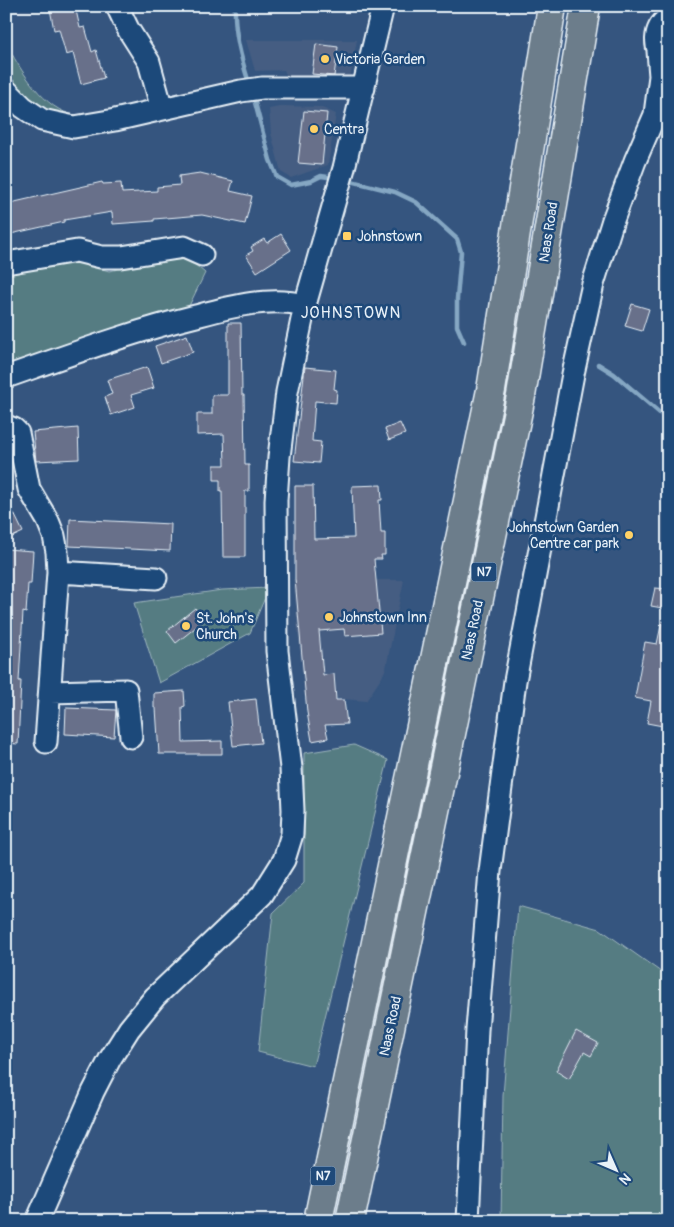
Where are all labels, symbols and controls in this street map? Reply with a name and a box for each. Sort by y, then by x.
place label: Victoria Garden [335,51,425,68]
marker: Victoria Garden [319,53,331,65]
place label: Centra [324,121,364,138]
marker: Centra [308,123,320,135]
street label: Naas Road [535,201,562,263]
place label: Johnstown [357,228,422,245]
marker: Johnstown [341,230,353,242]
district label: JOHNSTOWN [301,303,401,323]
place label: Johnstown Garden Centre car park [509,519,619,552]
marker: Johnstown Garden Centre car park [623,529,635,541]
road number: N7 [472,562,496,582]
street label: Naas Road [458,598,487,662]
place label: Johnstown Inn [339,609,427,626]
place label: St. John's Church [196,610,254,643]
marker: Johnstown Inn [323,611,335,623]
marker: St. John's Church [180,620,192,632]
street label: Naas Road [376,994,405,1058]
north arrow [592,1144,642,1194]
road number: N7 [310,1166,336,1186]
text: N [615,1169,634,1188]

